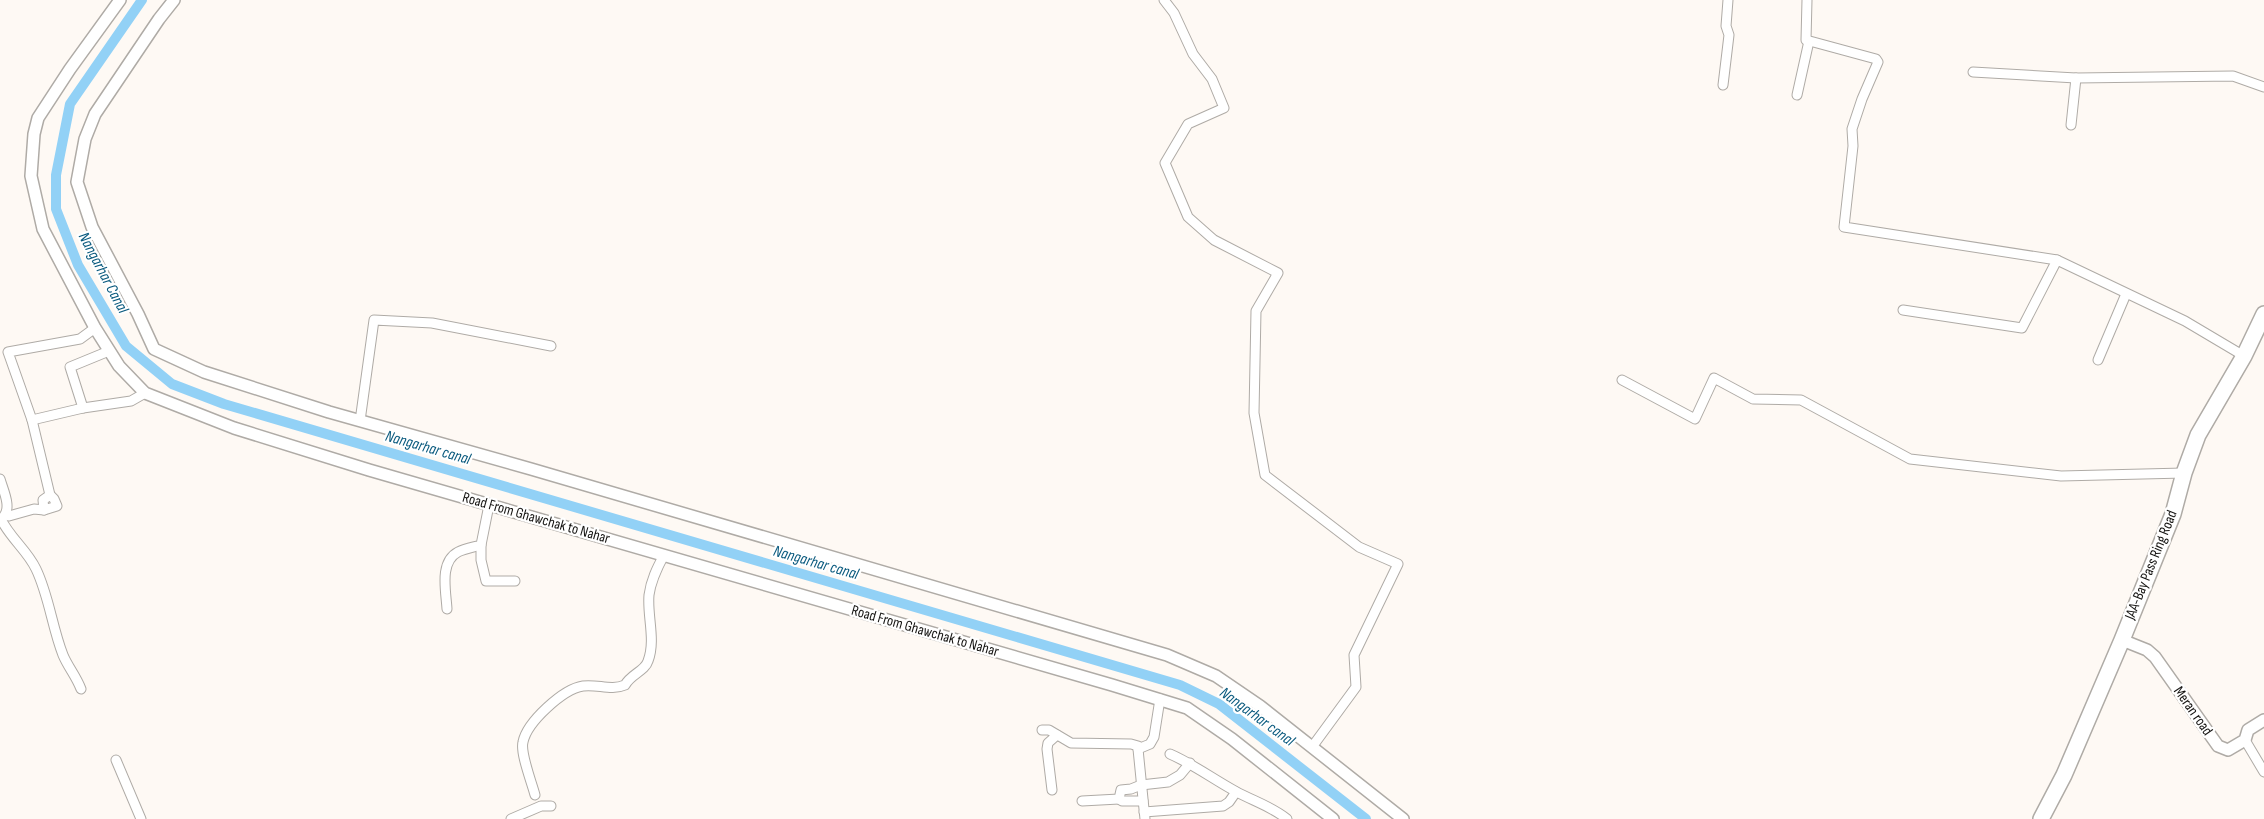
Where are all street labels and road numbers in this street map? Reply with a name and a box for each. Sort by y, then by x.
street label: Road From Ghawchak to Nahar [460,488,613,548]
street label: JAA-Bay Pass Ring Road [2120,508,2182,623]
street label: Road From Ghawchak to Nahar [849,601,1002,661]
street label: Meran road [2169,683,2217,739]

